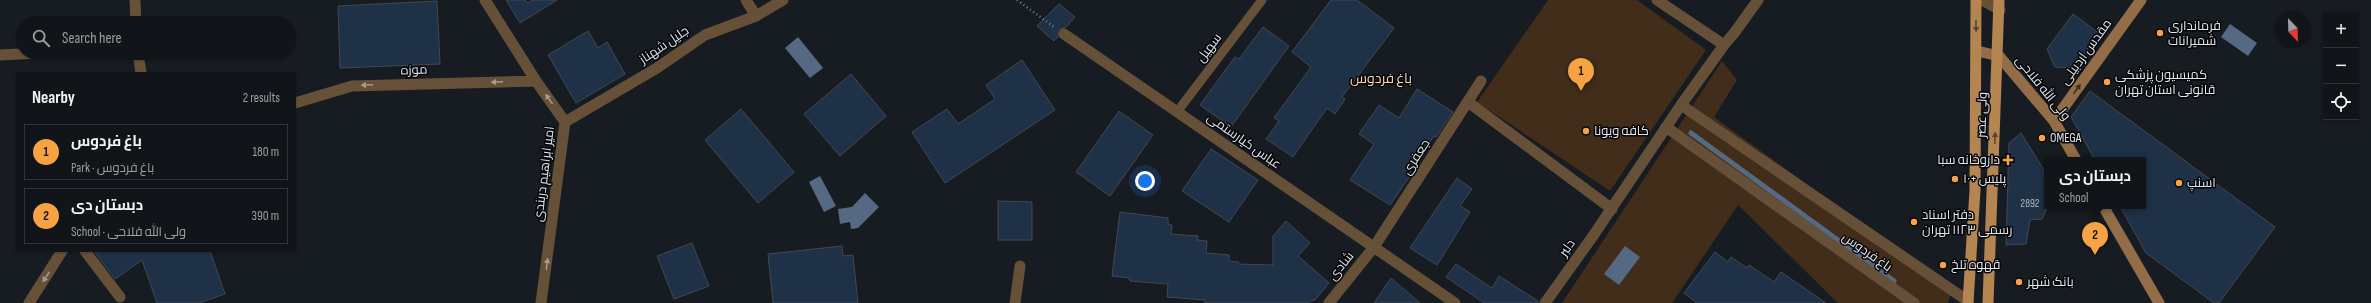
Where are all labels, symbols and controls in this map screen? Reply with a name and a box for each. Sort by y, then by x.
north arrow [2275,12,2311,48]
map controls [2323,12,2359,120]
button: + [2323,12,2359,48]
search box [16,16,296,60]
street label: مقدس اردبیلی [2057,16,2115,88]
place label: فرمانداری شمیرانات [2168,18,2221,49]
one-way arrow [1973,20,1979,33]
street label: جلیل شهناز [635,23,692,68]
icon: search [30,27,52,49]
marker: فرمانداری شمیرانات [2155,28,2165,38]
text: Search here [62,29,122,48]
street label: سهیل [1193,30,1225,66]
button: − [2323,48,2359,84]
street label: ولی‌ الله فلاحی [2012,52,2075,124]
pin: 1 [1568,58,1594,91]
street label: موزه [400,62,428,78]
place label: کمیسیون پزشکی قانونی استان تهران [2115,67,2215,98]
district label: باغ فردوس [1350,70,1412,87]
marker: کمیسیون پزشکی قانونی استان تهران [2102,77,2112,87]
one-way arrow [490,79,503,85]
one-way arrow [361,82,373,89]
one-way arrow [2072,84,2081,95]
button: locate [2323,84,2359,120]
text: Nearby [32,88,75,108]
text: 2 results [243,90,280,106]
street label: ولی عصر [1973,92,1991,139]
one-way arrow [545,94,553,104]
street label: عباس کیارستمی [1204,109,1284,173]
place label: کافه ویونا [1594,123,1649,139]
street label: امیر ابراهیم دربندی [530,125,559,223]
marker: کافه ویونا [1581,126,1591,136]
place label: OMEGA [2050,130,2082,146]
text: باغ فردوس [71,132,142,151]
one-way arrow [1992,132,1999,144]
marker: OMEGA [2037,133,2047,143]
street label: جعفری [1399,136,1433,178]
text: 1 [43,144,49,160]
text: 180 m [253,144,279,160]
place label: داروخانه سبا [1937,152,2000,168]
marker: داروخانه سبا [2003,155,2013,165]
popup [2044,157,2146,209]
text: Park · باغ فردوس [71,160,154,176]
text: دبستان دی [2059,167,2131,186]
your location [1135,171,1155,191]
place label: پلیس +۱۰ [1963,171,2007,188]
marker: پلیس +۱۰ [1950,174,1960,184]
place label: اسنپ [2187,175,2216,192]
marker: اسنپ [2174,178,2184,188]
text: School [2059,190,2088,206]
text: دبستان دی [71,196,143,215]
house number: 2892 [2021,197,2040,210]
place label: دفتر اسناد رسمی ۱۱۲۳ تهران [1922,207,2012,238]
text: 2 [43,208,49,224]
text: 390 m [252,208,279,224]
marker: دفتر اسناد رسمی ۱۱۲۳ تهران [1909,217,1919,227]
pin: 2 [2082,222,2108,255]
text: School · ولی‌ الله فلاحی [71,224,186,240]
street label: باغ فردوس [1839,229,1895,275]
street label: دلبر [1555,236,1579,261]
street label: شادی [1325,248,1357,284]
place label: قهوه تلخ [1951,257,2000,273]
one-way arrow [543,258,550,270]
marker: قهوه تلخ [1938,260,1948,270]
one-way arrow [42,271,49,283]
place label: بانک شهر [2026,274,2074,290]
marker: بانک شهر [2014,277,2024,287]

